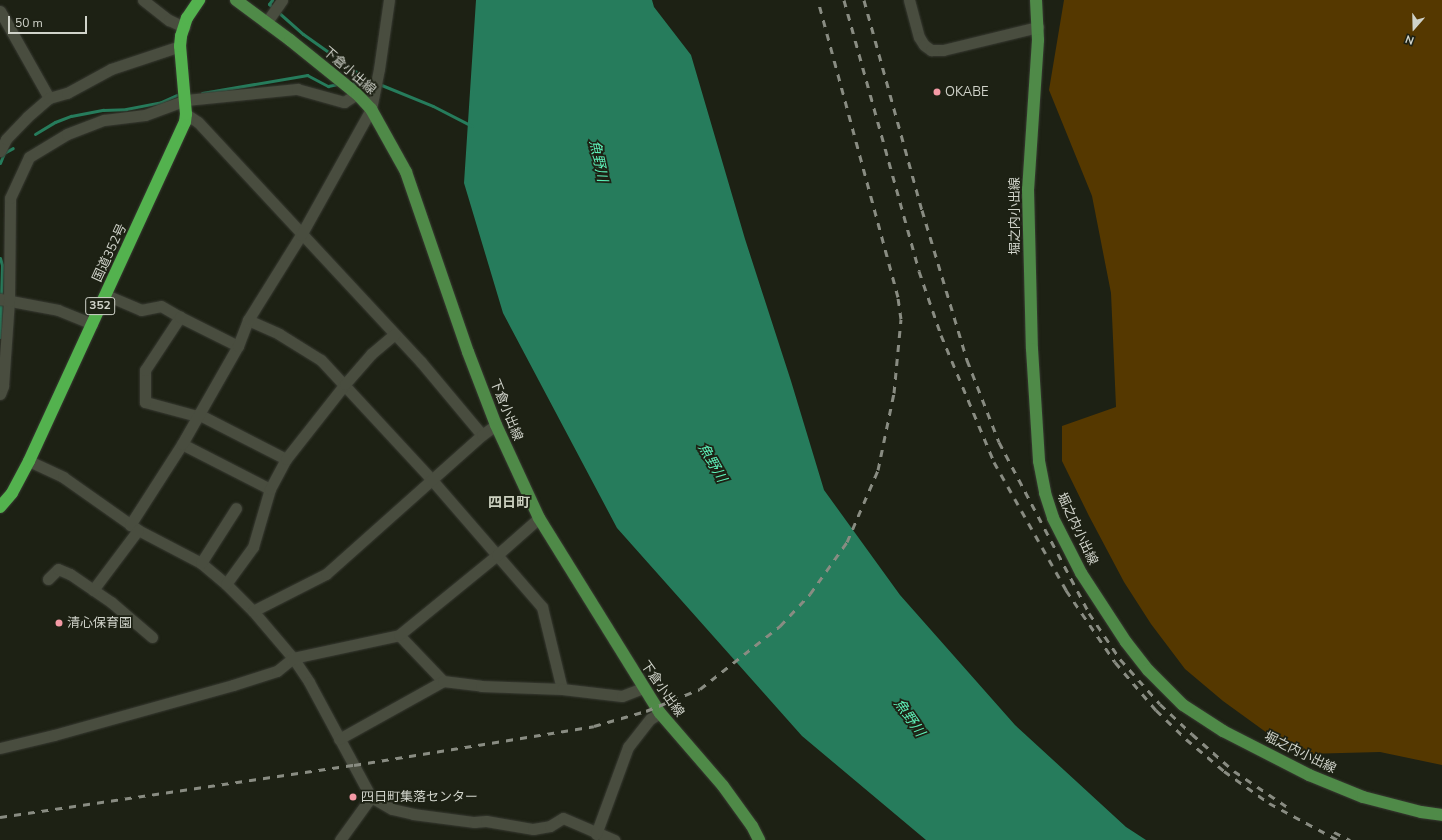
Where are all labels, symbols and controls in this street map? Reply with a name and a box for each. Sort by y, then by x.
scale bar [10,8,89,34]
north arrow [1394,8,1434,48]
text: 50 m [15,15,43,31]
text: N [1403,31,1416,48]
street label: 下倉小出線 [319,44,379,98]
place label: OKABE [945,84,989,100]
marker: OKABE [932,87,942,97]
water label: 魚野川 [585,139,611,183]
street label: 堀之内小出線 [1007,177,1023,255]
street label: 国道352号 [90,221,130,285]
road number: 352 [85,296,115,316]
street label: 下倉小出線 [487,377,525,443]
water label: 魚野川 [694,441,730,485]
street label: 堀之内小出線 [1053,490,1101,568]
district label: 四日町 [488,495,530,511]
place label: 清心保育園 [67,615,132,631]
marker: 清心保育園 [54,618,64,628]
street label: 下倉小出線 [637,658,687,720]
water label: 魚野川 [890,696,928,740]
street label: 堀之内小出線 [1262,729,1338,777]
place label: 四日町集落センター [361,789,478,805]
marker: 四日町集落センター [348,792,358,802]

